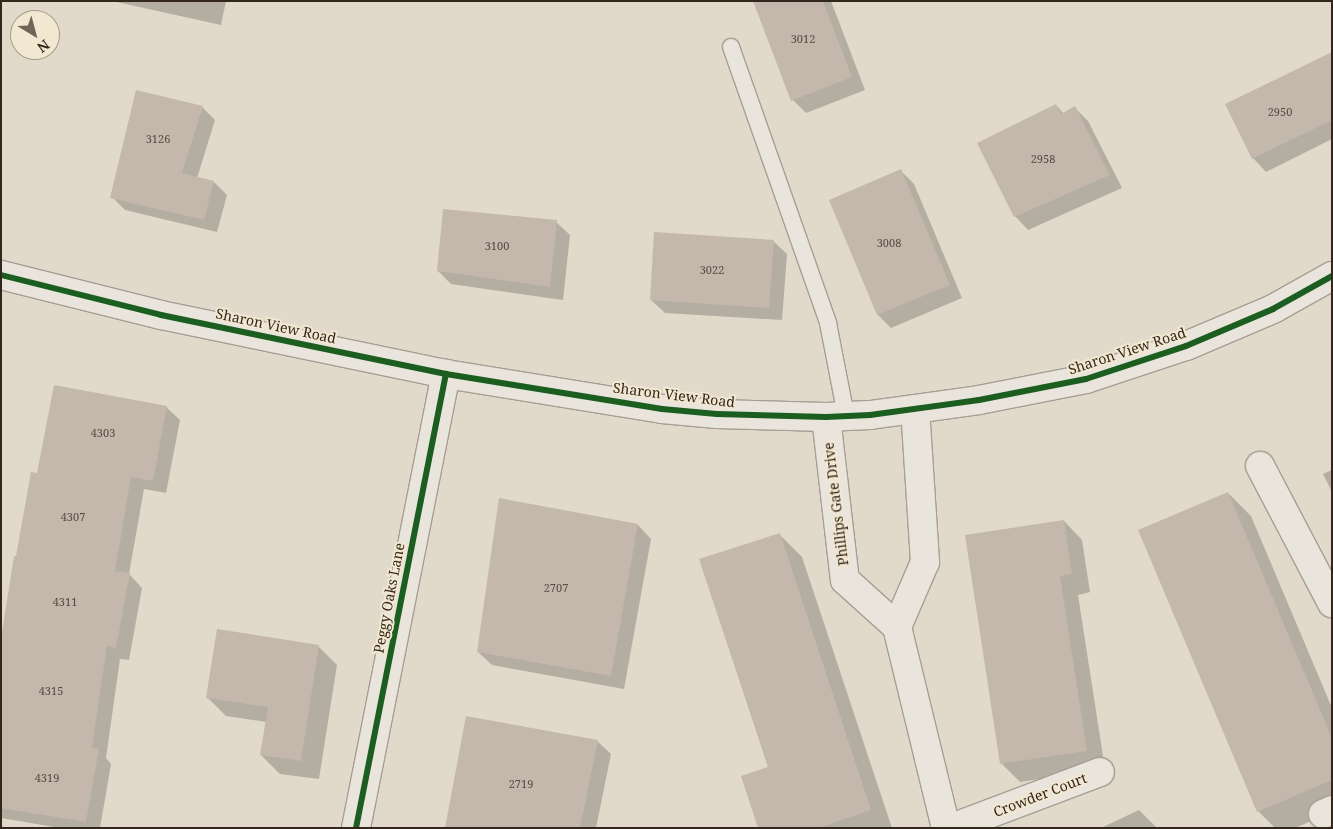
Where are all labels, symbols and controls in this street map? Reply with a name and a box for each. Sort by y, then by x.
north arrow [10,10,60,60]
house number: 3012 [791,32,815,46]
text: N [34,36,54,57]
house number: 2950 [1268,105,1292,119]
house number: 3126 [146,132,170,146]
house number: 2958 [1031,152,1055,166]
house number: 3008 [877,236,901,250]
house number: 3100 [485,239,509,253]
house number: 3022 [700,263,724,277]
street label: Sharon View Road [214,305,338,347]
street label: Sharon View Road [1066,324,1188,378]
street label: Sharon View Road [612,379,736,411]
house number: 4303 [91,426,115,440]
street label: Phillips Gate Drive [820,441,852,567]
house number: 4307 [61,510,85,524]
street label: Peggy Oaks Lane [370,541,408,655]
house number: 2707 [544,581,568,595]
house number: 4311 [53,595,77,609]
house number: 4315 [39,684,63,698]
street label: Crowder Court [991,769,1089,821]
house number: 4319 [35,771,59,785]
house number: 2719 [509,777,533,791]

